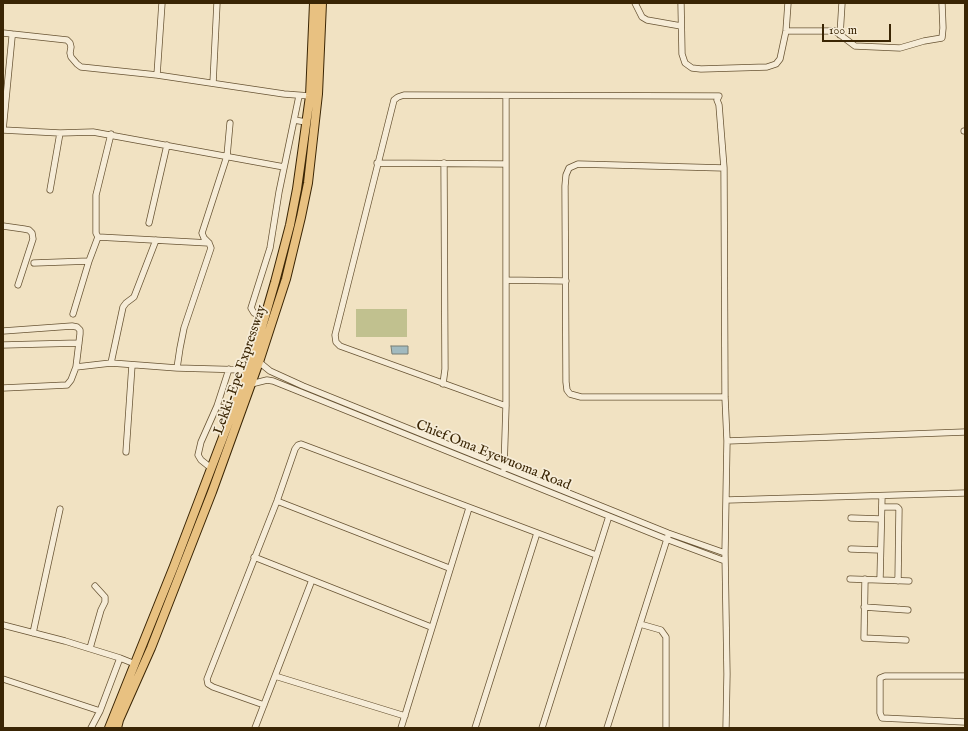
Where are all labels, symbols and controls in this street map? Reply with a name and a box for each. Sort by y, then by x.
scale bar [824,16,893,42]
text: 100 m [829,23,857,38]
street label: Lekki-Epe Expressway [211,303,271,437]
street label: Chief Oma Eyewuoma Road [413,417,573,495]

